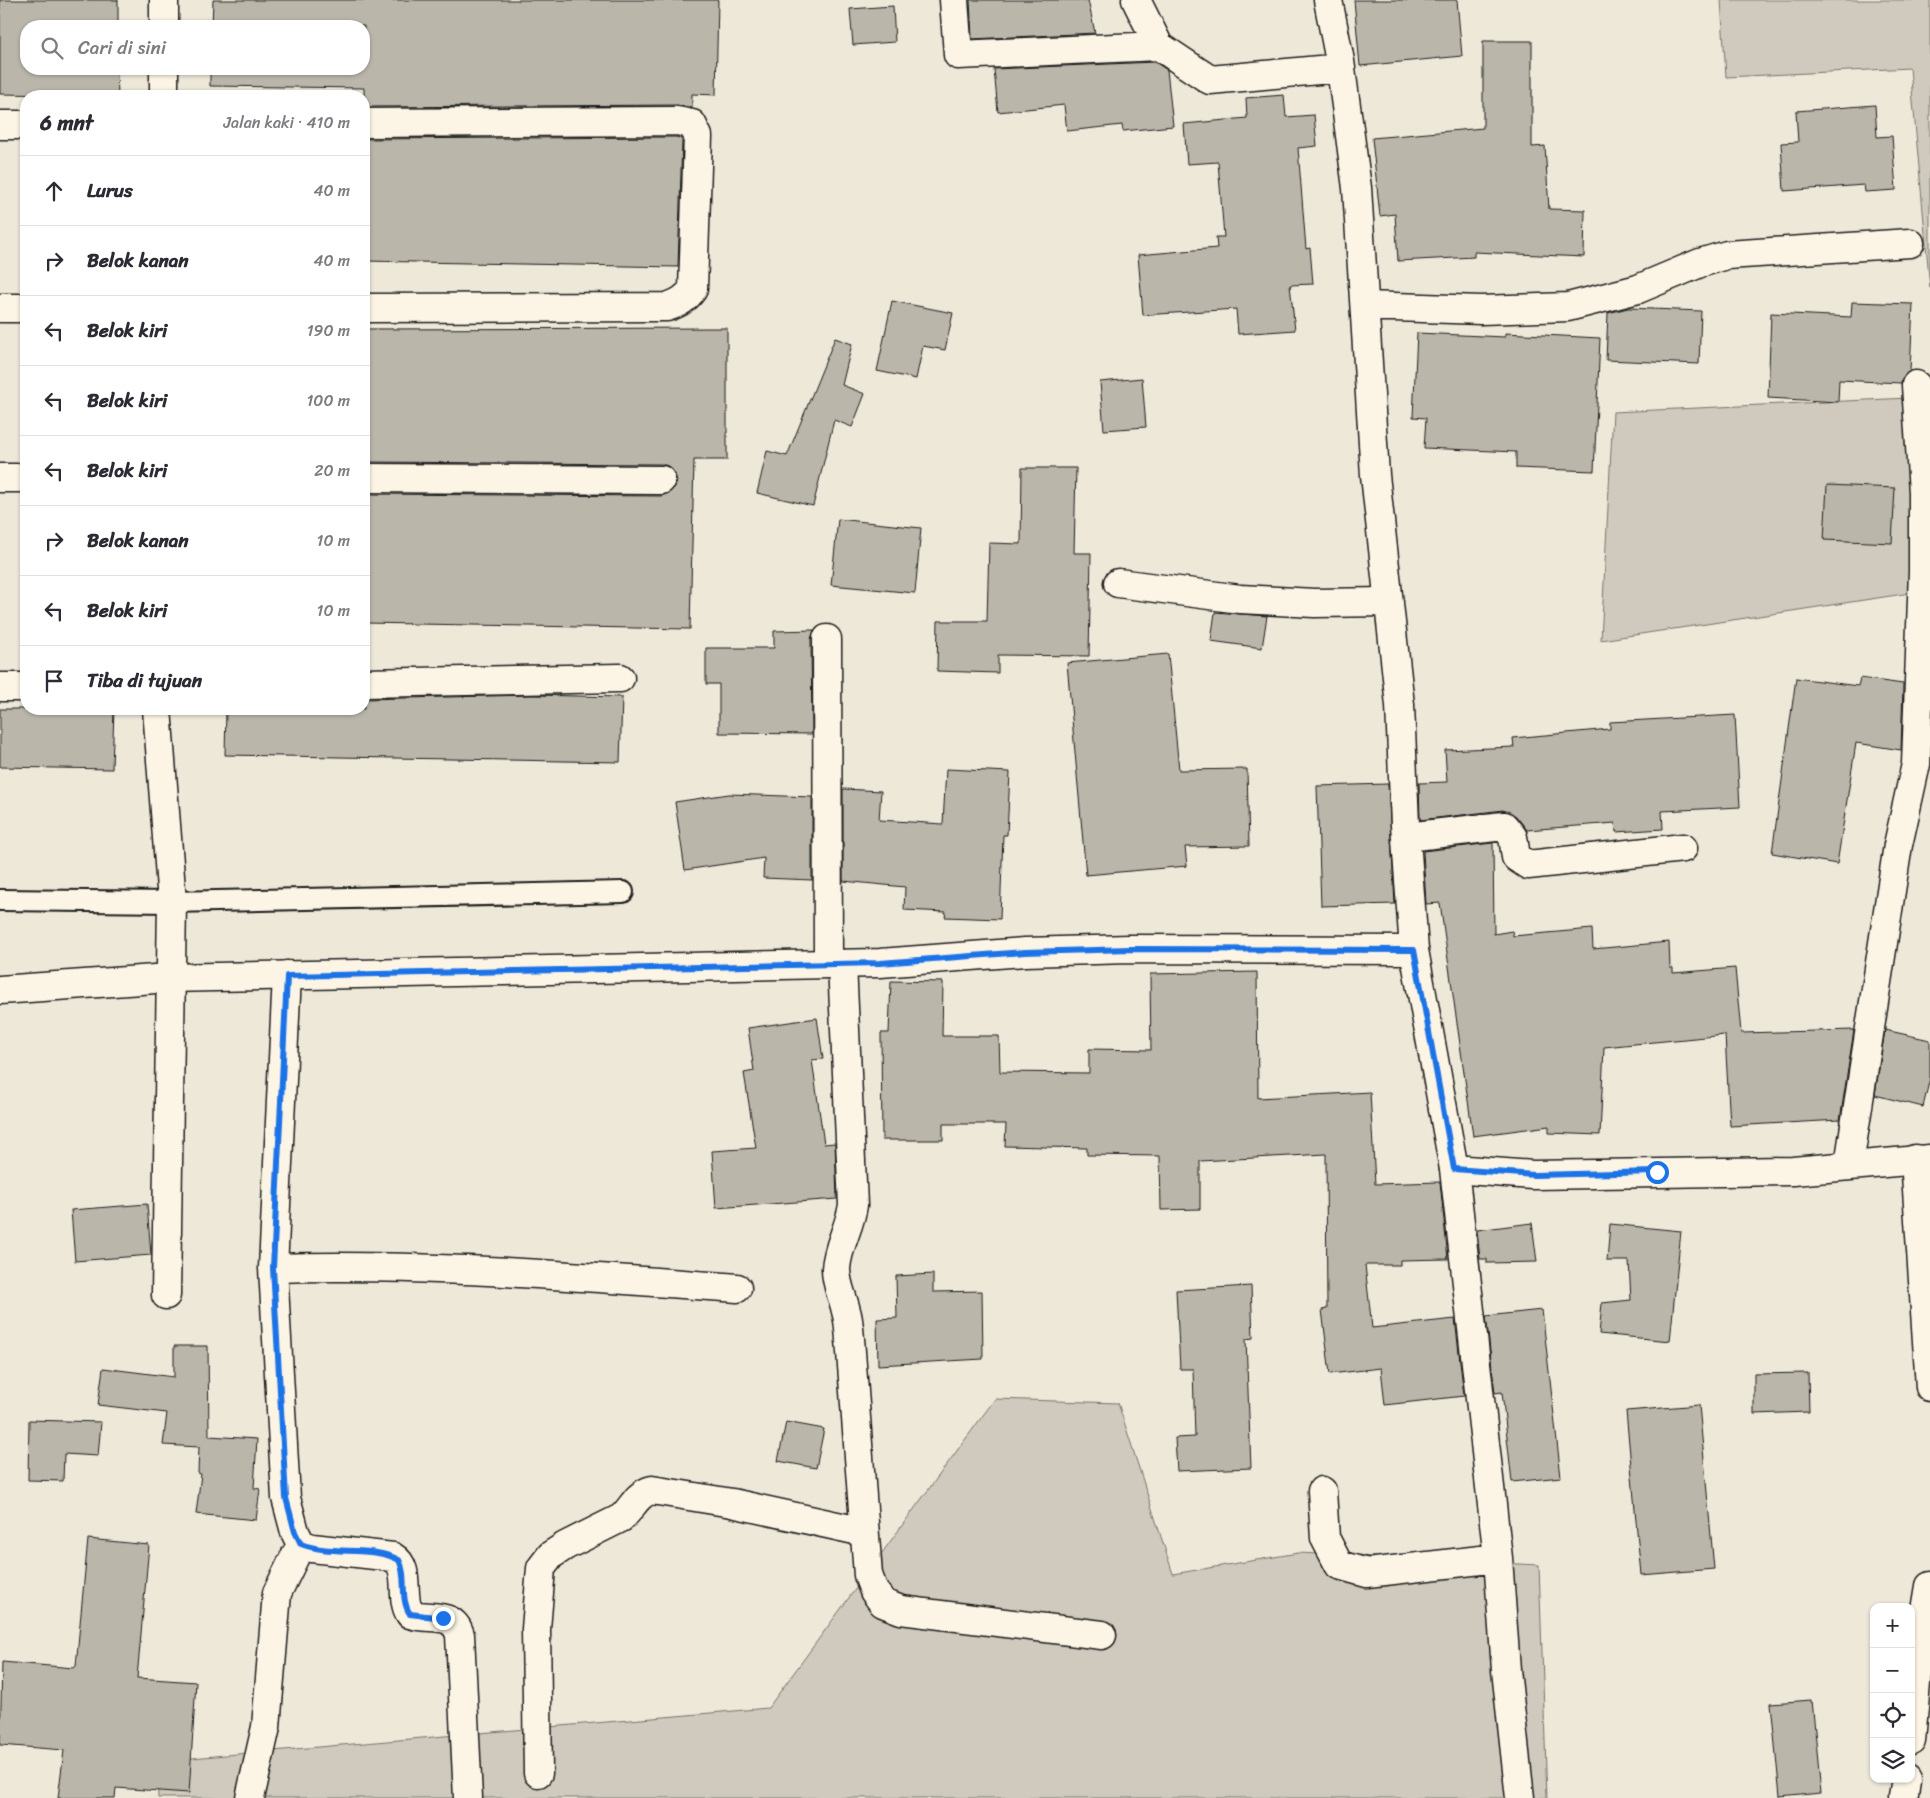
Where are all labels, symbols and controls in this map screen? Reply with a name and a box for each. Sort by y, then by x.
search box [20,20,370,75]
text: Cari di sini [78,31,166,64]
icon: search [38,34,66,62]
text: 6 mnt [40,104,93,142]
text: Jalan kaki · 410 m [224,108,350,137]
text: Lurus [87,174,133,207]
text: 40 m [313,176,350,205]
icon: ahead [40,177,68,205]
text: Belok kanan [87,244,189,277]
text: 40 m [313,246,350,275]
icon: right [40,247,68,275]
text: Belok kiri [87,314,167,347]
text: 190 m [307,316,350,345]
icon: left [40,317,68,345]
text: Belok kiri [87,384,167,417]
text: 100 m [306,386,350,415]
icon: left [40,387,68,415]
text: Belok kiri [87,454,167,487]
text: 20 m [314,456,350,485]
icon: left [40,457,68,485]
text: Belok kanan [87,524,189,557]
text: 10 m [317,526,350,555]
icon: right [40,527,68,555]
text: Belok kiri [87,594,167,627]
text: 10 m [317,596,350,625]
icon: left [40,597,68,625]
text: Tiba di tujuan [87,664,202,697]
icon: arrive [40,667,68,695]
route start [1646,1161,1669,1184]
map controls [1870,1603,1915,1783]
button: + [1870,1603,1915,1648]
route end [432,1607,455,1630]
button: − [1870,1648,1915,1693]
button: locate [1870,1693,1915,1738]
button: layers [1870,1738,1915,1783]

